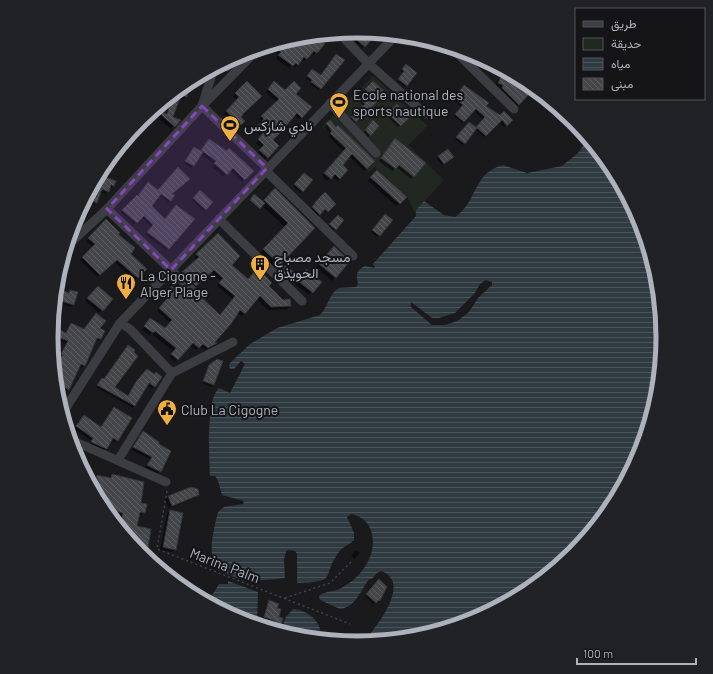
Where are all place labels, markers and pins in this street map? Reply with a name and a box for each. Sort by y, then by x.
place label: Ecole national des sports nautique [353,86,463,119]
sports icon: Ecole national des sports nautique [328,91,350,119]
sports icon: نادي شاركس [219,114,241,142]
place label: نادي شاركس [244,117,313,138]
place label: مسجد مصباح الحويذق [274,248,350,282]
building icon: مسجد مصباح الحويذق [249,253,271,281]
place label: La Cigogne - Alger Plage [140,267,216,300]
restaurant icon: La Cigogne - Alger Plage [115,272,137,300]
public building icon: Club La Cigogne [156,398,178,426]
place label: Club La Cigogne [181,401,278,418]

